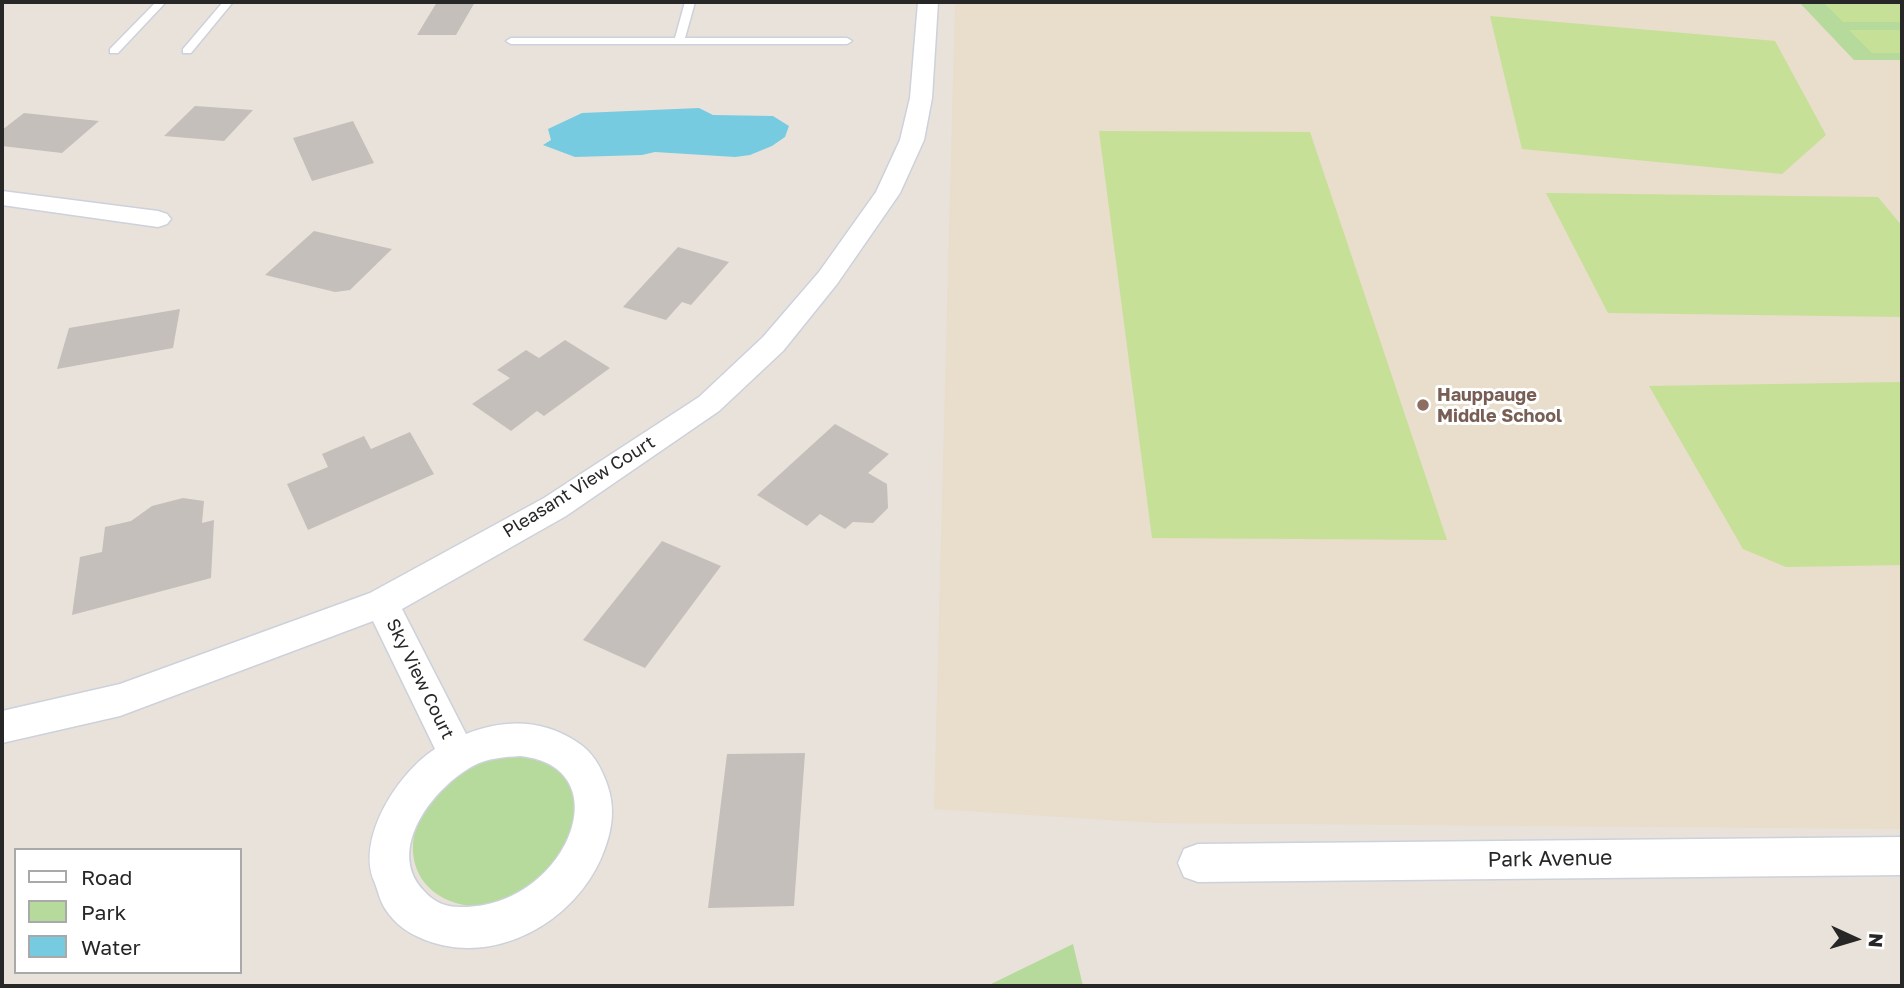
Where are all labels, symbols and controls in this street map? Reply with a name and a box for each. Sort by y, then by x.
place label: Hauppauge Middle School [1437,384,1562,426]
marker: Hauppauge Middle School [1415,397,1431,413]
street label: Pleasant View Court [499,431,659,543]
street label: Sky View Court [382,615,458,743]
street label: Park Avenue [1487,845,1613,873]
legend [14,848,242,974]
text: Road [81,864,132,890]
text: Park [81,899,126,925]
north arrow [1820,904,1890,974]
text: N [1864,932,1888,949]
text: Water [81,934,141,960]

